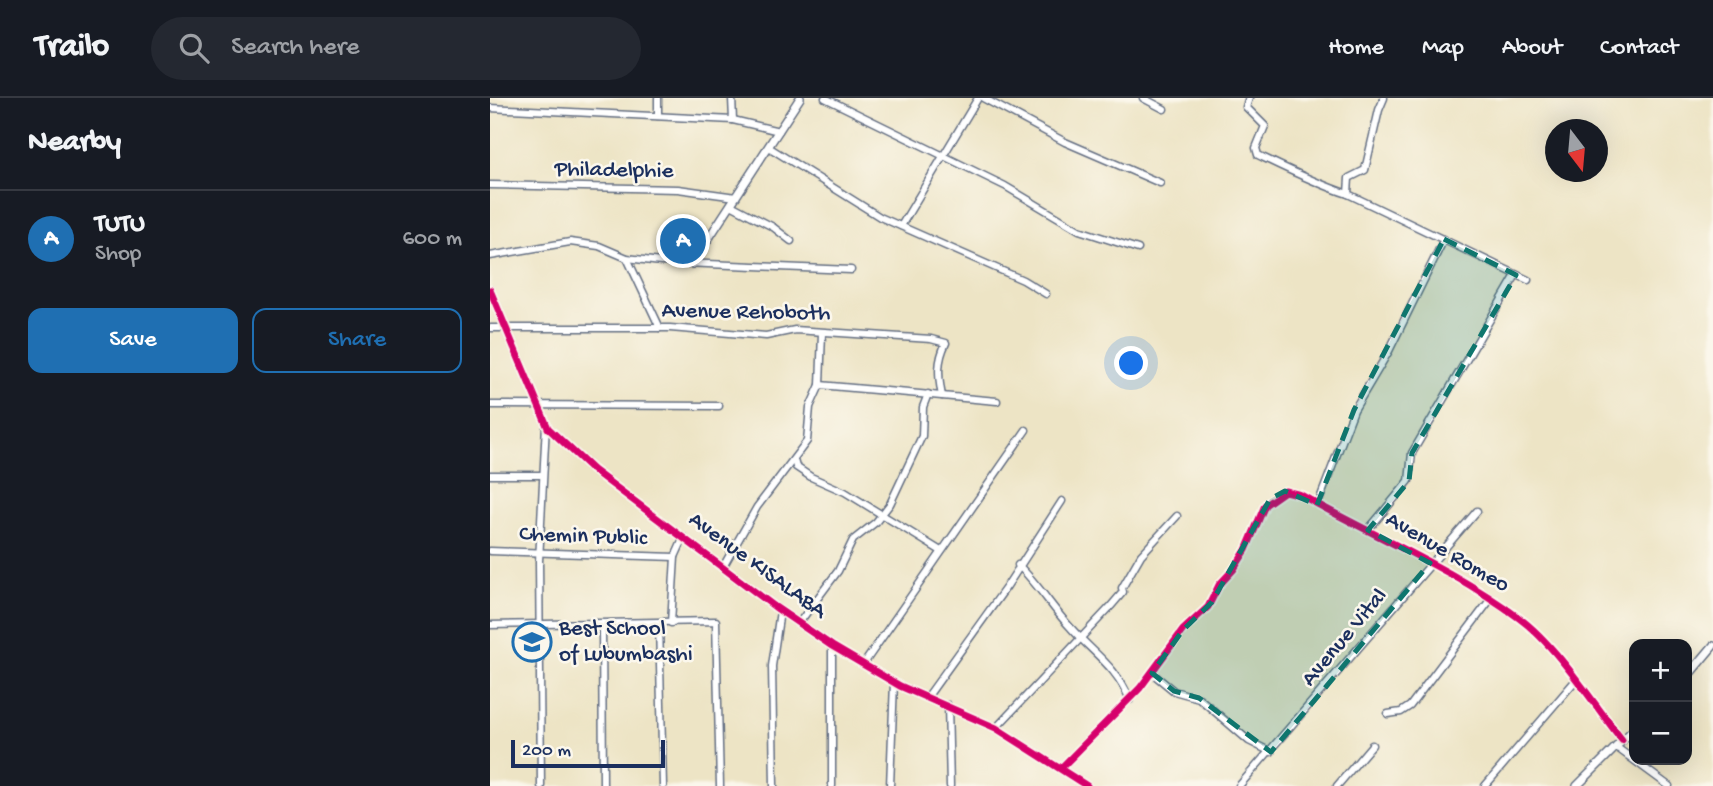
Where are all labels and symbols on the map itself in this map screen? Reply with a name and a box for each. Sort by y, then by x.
north arrow [1545,119,1608,182]
street label: Philadelphie [553,156,675,186]
pin: A [660,215,706,267]
street label: Avenue Rehoboth [661,298,831,328]
your location [1114,346,1148,380]
street label: Avenue KISALABA [683,507,833,626]
street label: Avenue Romeo [1380,507,1514,599]
street label: Chemin Public [519,521,649,553]
street label: Avenue Vital [1296,584,1394,692]
place label: Best School of Lubumbashi [558,616,693,669]
school or university icon: Best School of Lubumbashi [511,621,553,663]
scale bar [511,737,665,769]

